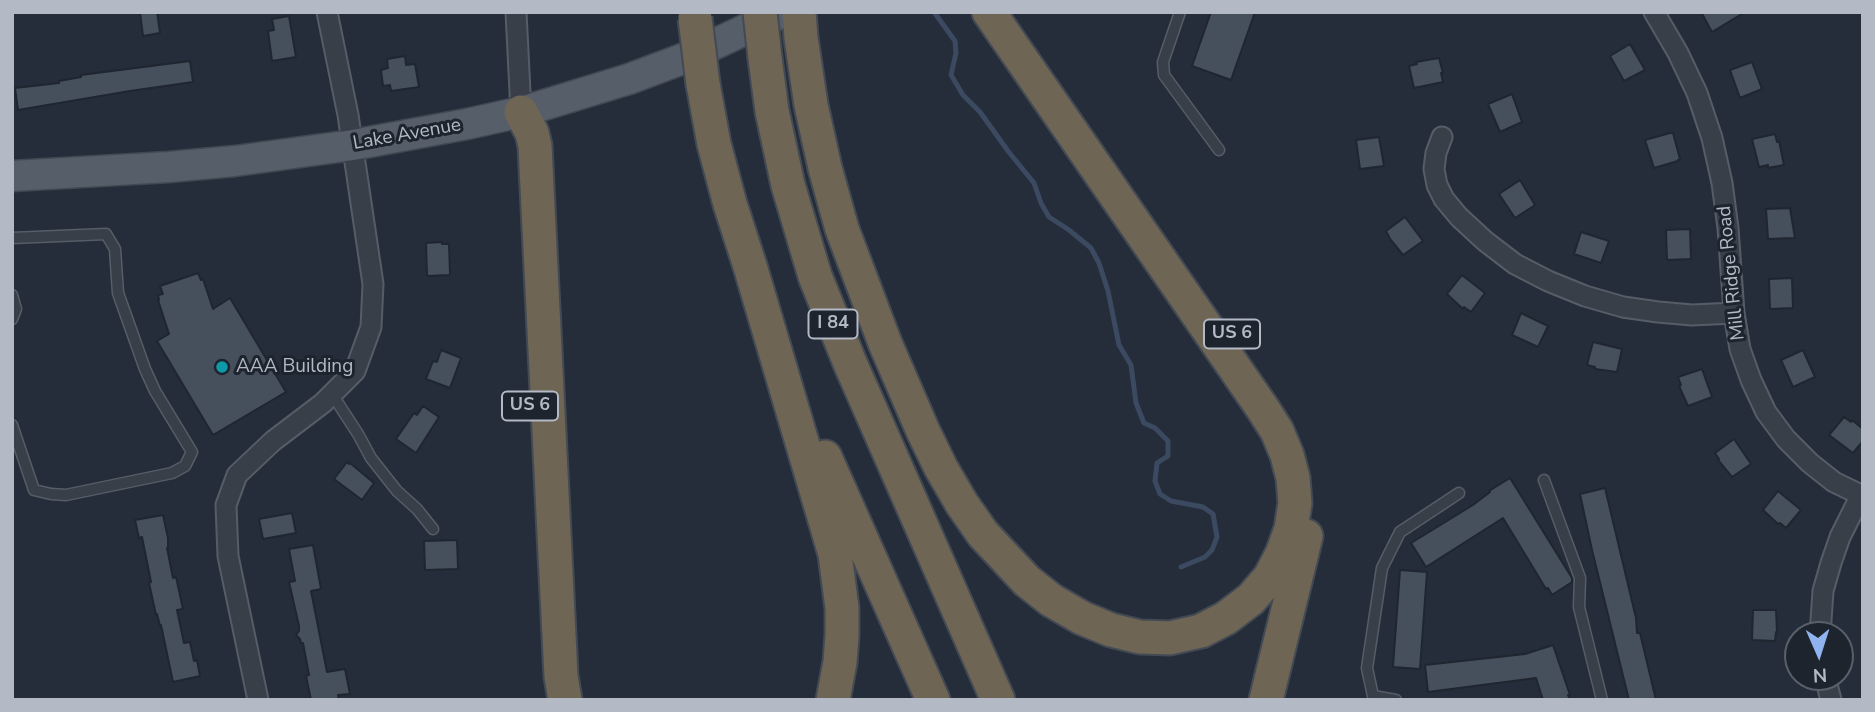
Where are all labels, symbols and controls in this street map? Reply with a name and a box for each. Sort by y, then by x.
street label: Lake Avenue [351,114,463,156]
street label: Mill Ridge Road [1714,205,1750,341]
road number: I 84 [808,310,858,338]
road number: US 6 [1204,320,1260,348]
place label: AAA Building [236,356,353,378]
marker: AAA Building [214,359,230,375]
road number: US 6 [502,392,558,420]
north arrow [1784,621,1854,691]
text: N [1812,662,1828,688]

